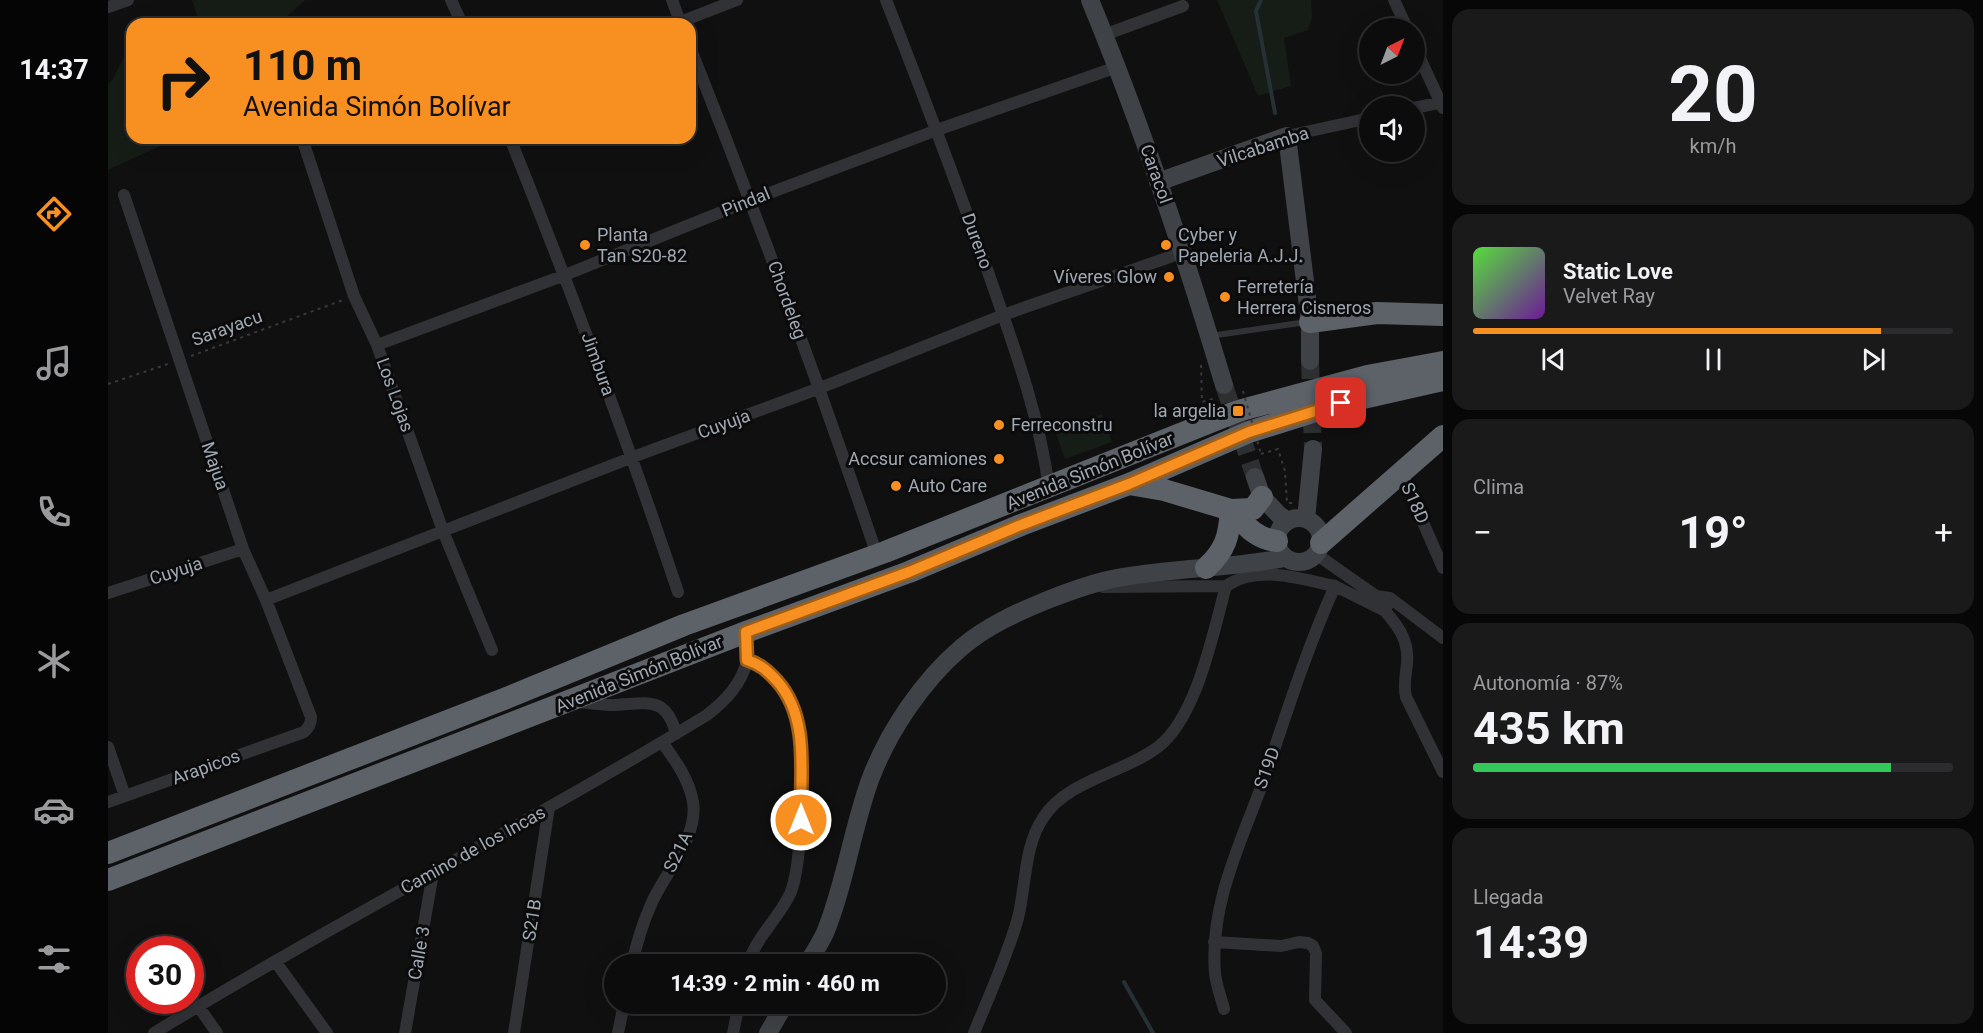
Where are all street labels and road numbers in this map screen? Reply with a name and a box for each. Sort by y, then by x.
street label: Vilcabamba [1214,122,1311,171]
street label: Caracol [1136,142,1177,206]
street label: Pindal [719,182,773,221]
street label: Dureno [958,210,997,271]
street label: Chordeleg [764,258,811,342]
street label: Sarayacu [189,305,265,350]
street label: Jimbura [577,329,620,398]
street label: Los Lojas [372,355,419,435]
street label: Cuyuja [695,404,753,443]
street label: Avenida Simón Bolívar [1003,427,1176,514]
street label: Majua [197,439,233,493]
street label: S18D [1397,479,1434,527]
street label: Cuyuja [147,552,205,589]
street label: Avenida Simón Bolívar [552,630,725,717]
street label: S19D [1249,744,1284,791]
street label: Arapicos [169,745,243,788]
street label: Camino de los Incas [397,801,549,898]
street label: S21A [659,828,696,876]
street label: S21B [518,897,545,942]
street label: Calle 3 [403,924,434,982]

